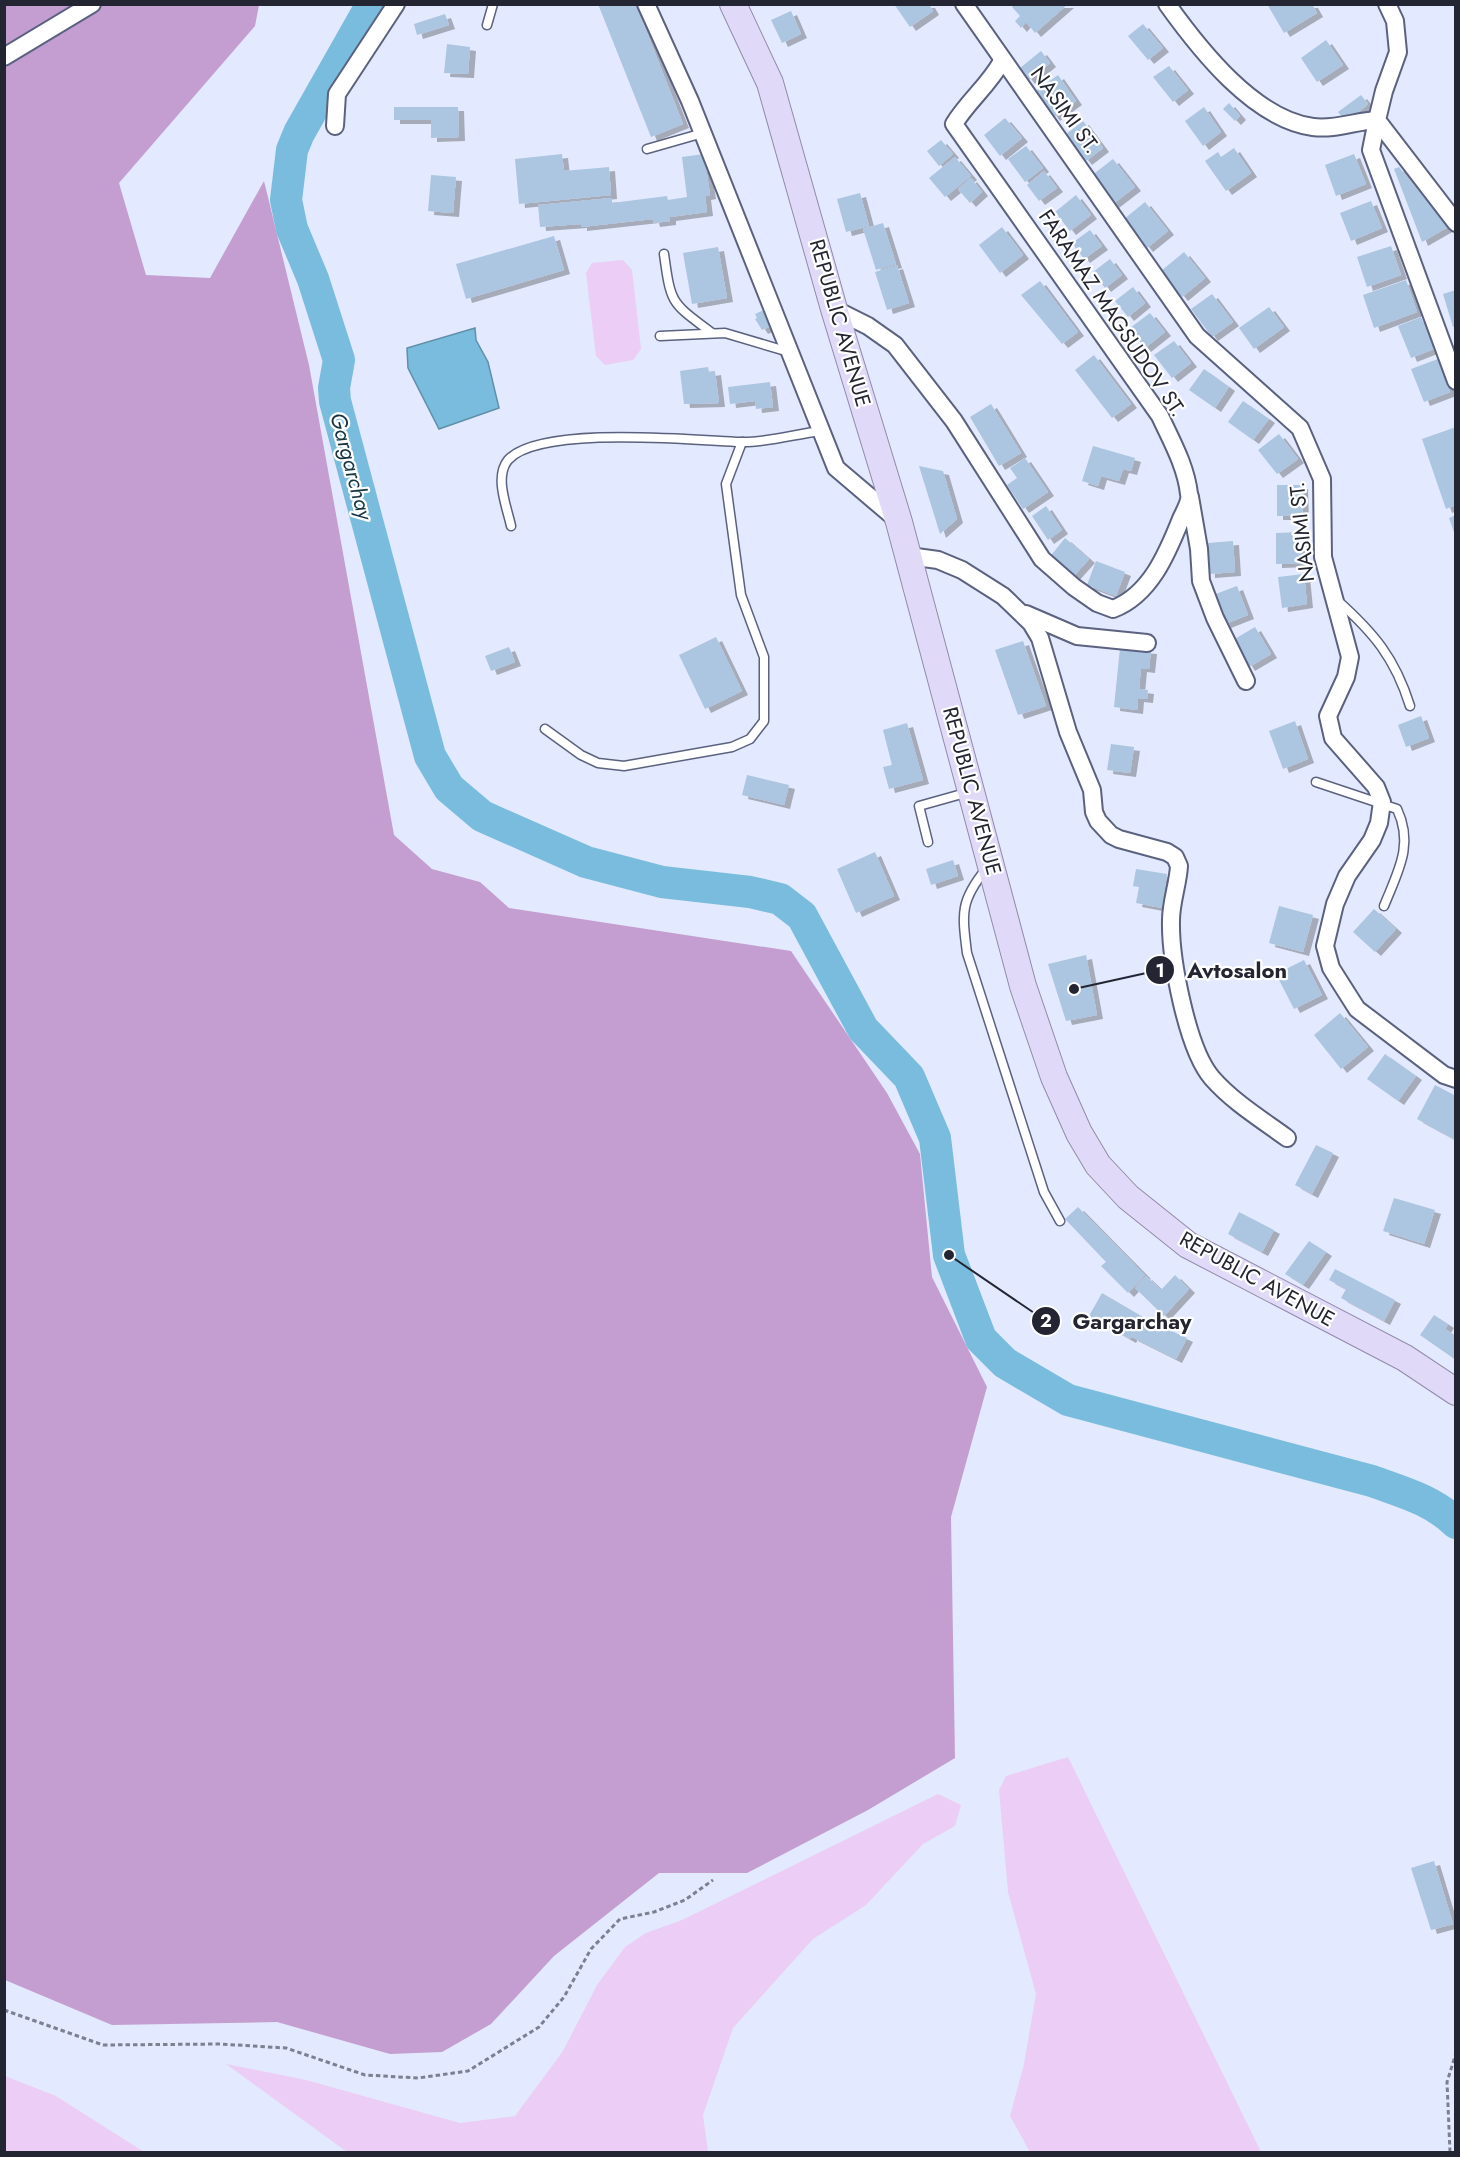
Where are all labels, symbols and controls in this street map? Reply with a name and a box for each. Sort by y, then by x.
street label: NASIMI ST. [1023,60,1107,160]
street label: FARAMAZ MAGSUDOV ST. [1031,203,1193,423]
street label: REPUBLIC AVENUE [802,236,878,410]
water label: Gargarchay [322,409,382,525]
street label: NASIMI ST. [1282,480,1322,584]
street label: REPUBLIC AVENUE [935,704,1009,878]
callout: Avtosalon [1145,950,1300,990]
text: Avtosalon [1186,954,1287,986]
text: 1 [1155,958,1165,984]
street label: REPUBLIC AVENUE [1174,1224,1340,1334]
callout: Gargarchay [1031,1301,1204,1341]
text: Gargarchay [1072,1305,1192,1337]
text: 2 [1040,1308,1052,1334]

